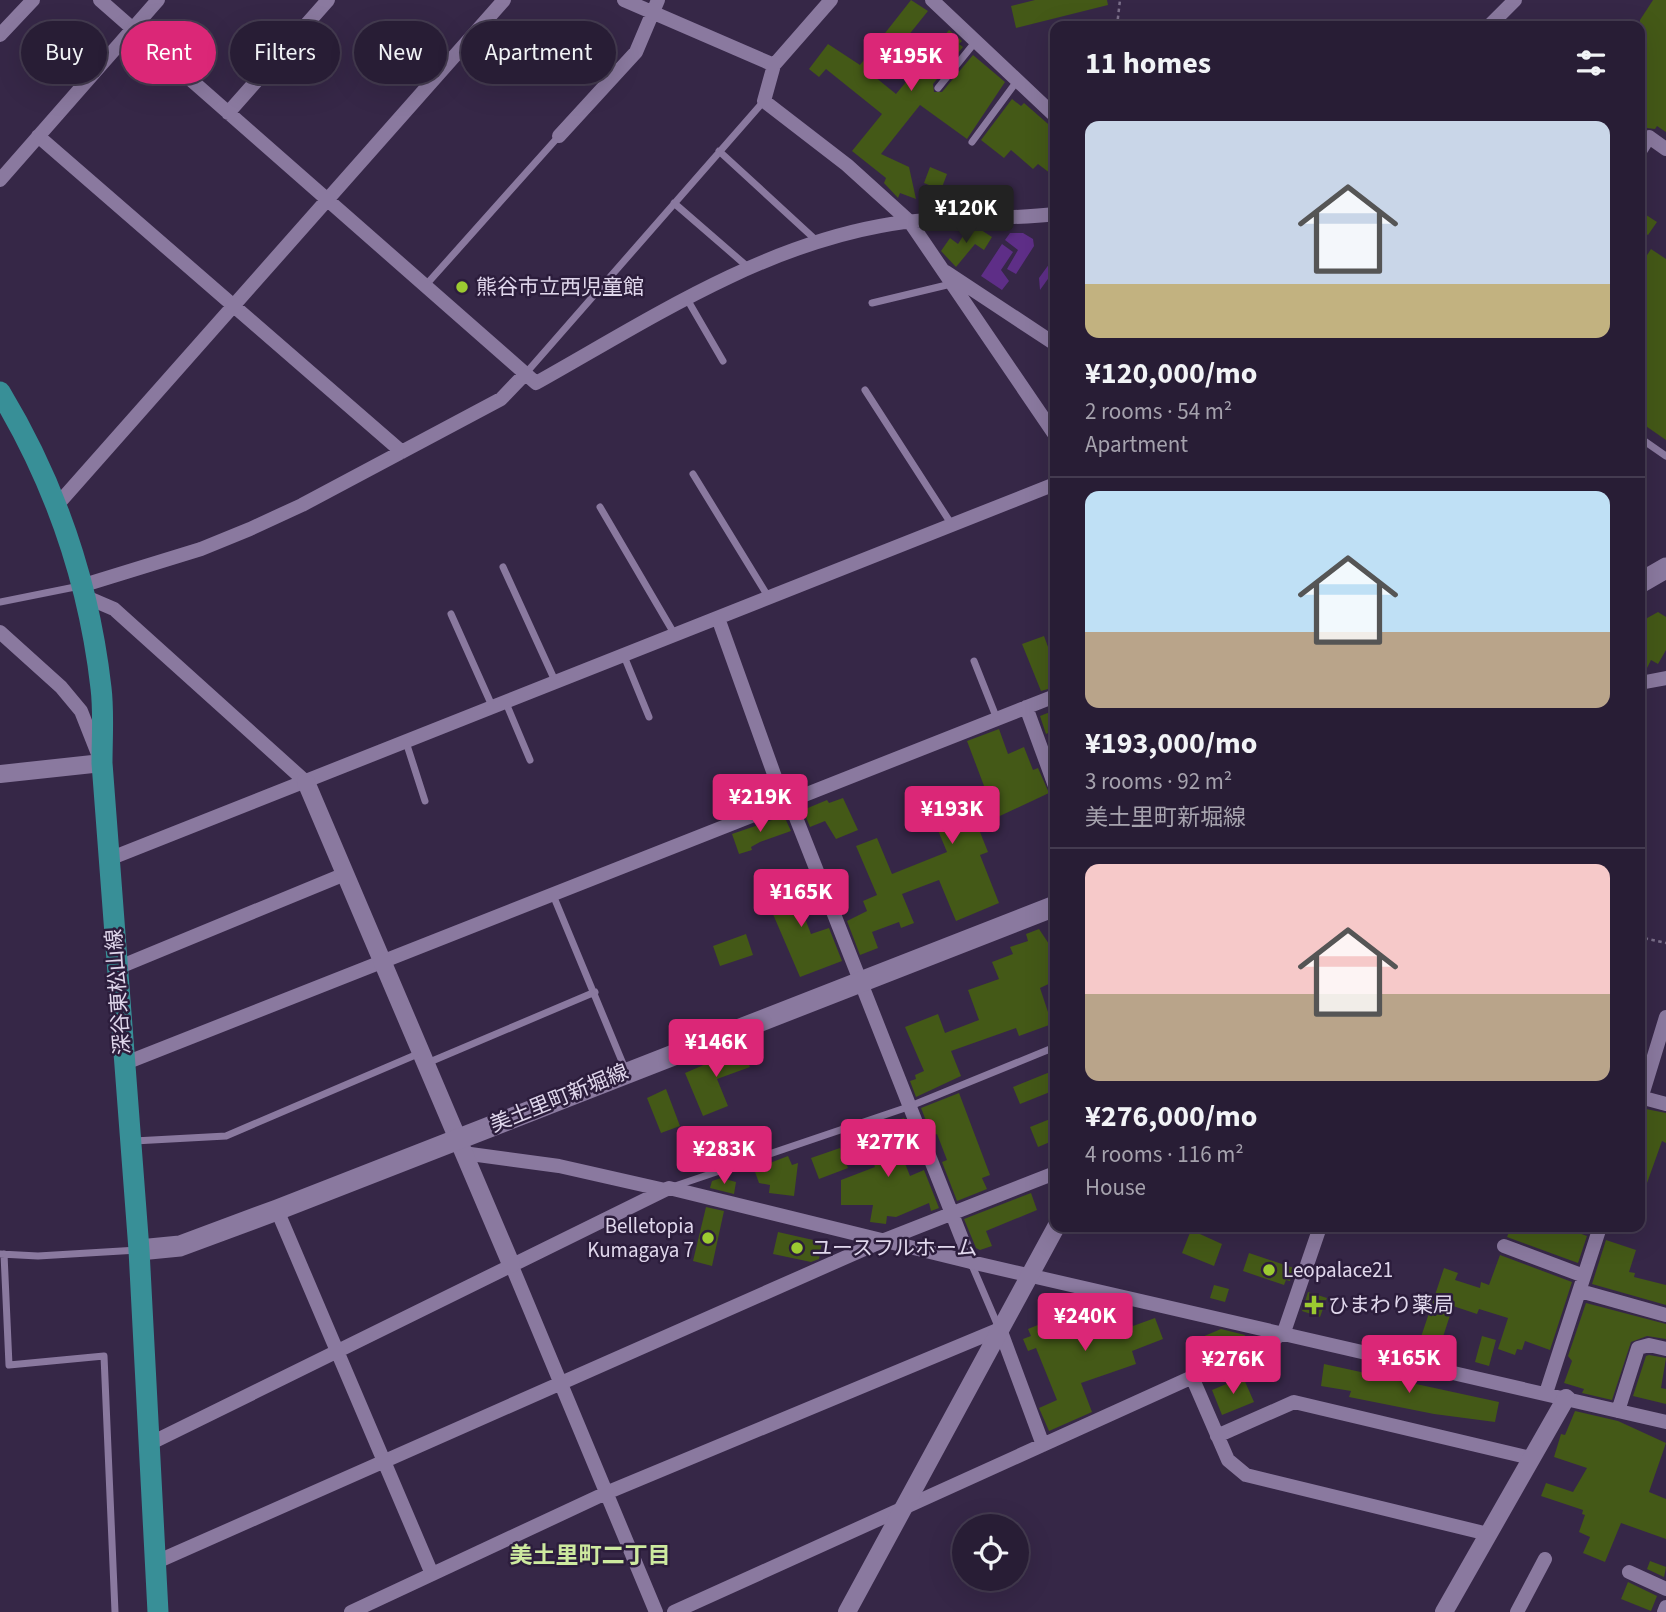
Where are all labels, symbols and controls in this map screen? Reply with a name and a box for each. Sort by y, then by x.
chip: Buy [21,21,107,84]
chip: Rent [121,21,216,84]
chip: Filters [230,21,340,84]
chip: New [354,21,447,84]
chip: Apartment [461,21,616,84]
pin: ¥195K [862,34,960,93]
text: ¥195K [880,39,942,72]
text: 11 homes [1085,42,1211,85]
icon: filters [1572,44,1610,82]
icon: home [1285,166,1411,292]
pin: ¥120K [917,186,1015,245]
text: ¥120K [935,191,997,224]
place label: 熊谷市立西児童館 [476,272,644,302]
marker: 熊谷市立西児童館 [454,279,470,295]
text: ¥120,000/mo [1085,352,1257,395]
text: 2 rooms · 54 m² [1085,395,1232,428]
text: Apartment [1085,428,1188,461]
icon: home [1285,537,1411,663]
text: ¥193,000/mo [1085,722,1257,765]
text: 3 rooms · 92 m² [1085,765,1232,798]
pin: ¥219K [711,774,809,834]
text: ¥219K [729,780,791,813]
pin: ¥193K [903,786,1001,846]
text: ¥193K [921,792,983,825]
text: 美土里町新堀線 [1085,801,1246,834]
pin: ¥165K [752,870,850,929]
text: ¥165K [770,875,832,908]
icon: home [1285,909,1411,1035]
street label: 深谷東松山線 [99,928,137,1056]
pin: ¥146K [667,1020,765,1079]
text: ¥146K [685,1025,747,1058]
street label: 美土里町新堀線 [485,1057,633,1139]
text: ¥276,000/mo [1085,1095,1257,1138]
pin: ¥277K [839,1120,937,1179]
text: ¥277K [857,1125,919,1158]
pin: ¥283K [675,1126,773,1186]
text: ¥283K [693,1132,755,1165]
text: 4 rooms · 116 m² [1085,1138,1244,1171]
text: House [1085,1171,1146,1204]
place label: Belletopia Kumagaya 7 [587,1211,694,1265]
marker: Belletopia Kumagaya 7 [700,1230,716,1246]
place label: ユースフルホーム [811,1233,977,1263]
marker: ユースフルホーム [789,1240,805,1256]
place label: Leopalace21 [1283,1255,1393,1285]
marker: Leopalace21 [1261,1262,1277,1278]
place label: ひまわり薬局 [1328,1290,1454,1320]
pin: ¥240K [1036,1294,1134,1353]
marker: ひまわり薬局 [1306,1297,1322,1313]
text: ¥240K [1054,1299,1116,1332]
pin: ¥276K [1184,1336,1282,1396]
pin: ¥165K [1360,1336,1458,1395]
text: ¥165K [1378,1341,1440,1374]
text: ¥276K [1202,1342,1264,1375]
map controls [952,1514,1029,1591]
button: locate [952,1514,1029,1591]
district label: 美土里町二丁目 [510,1539,671,1572]

